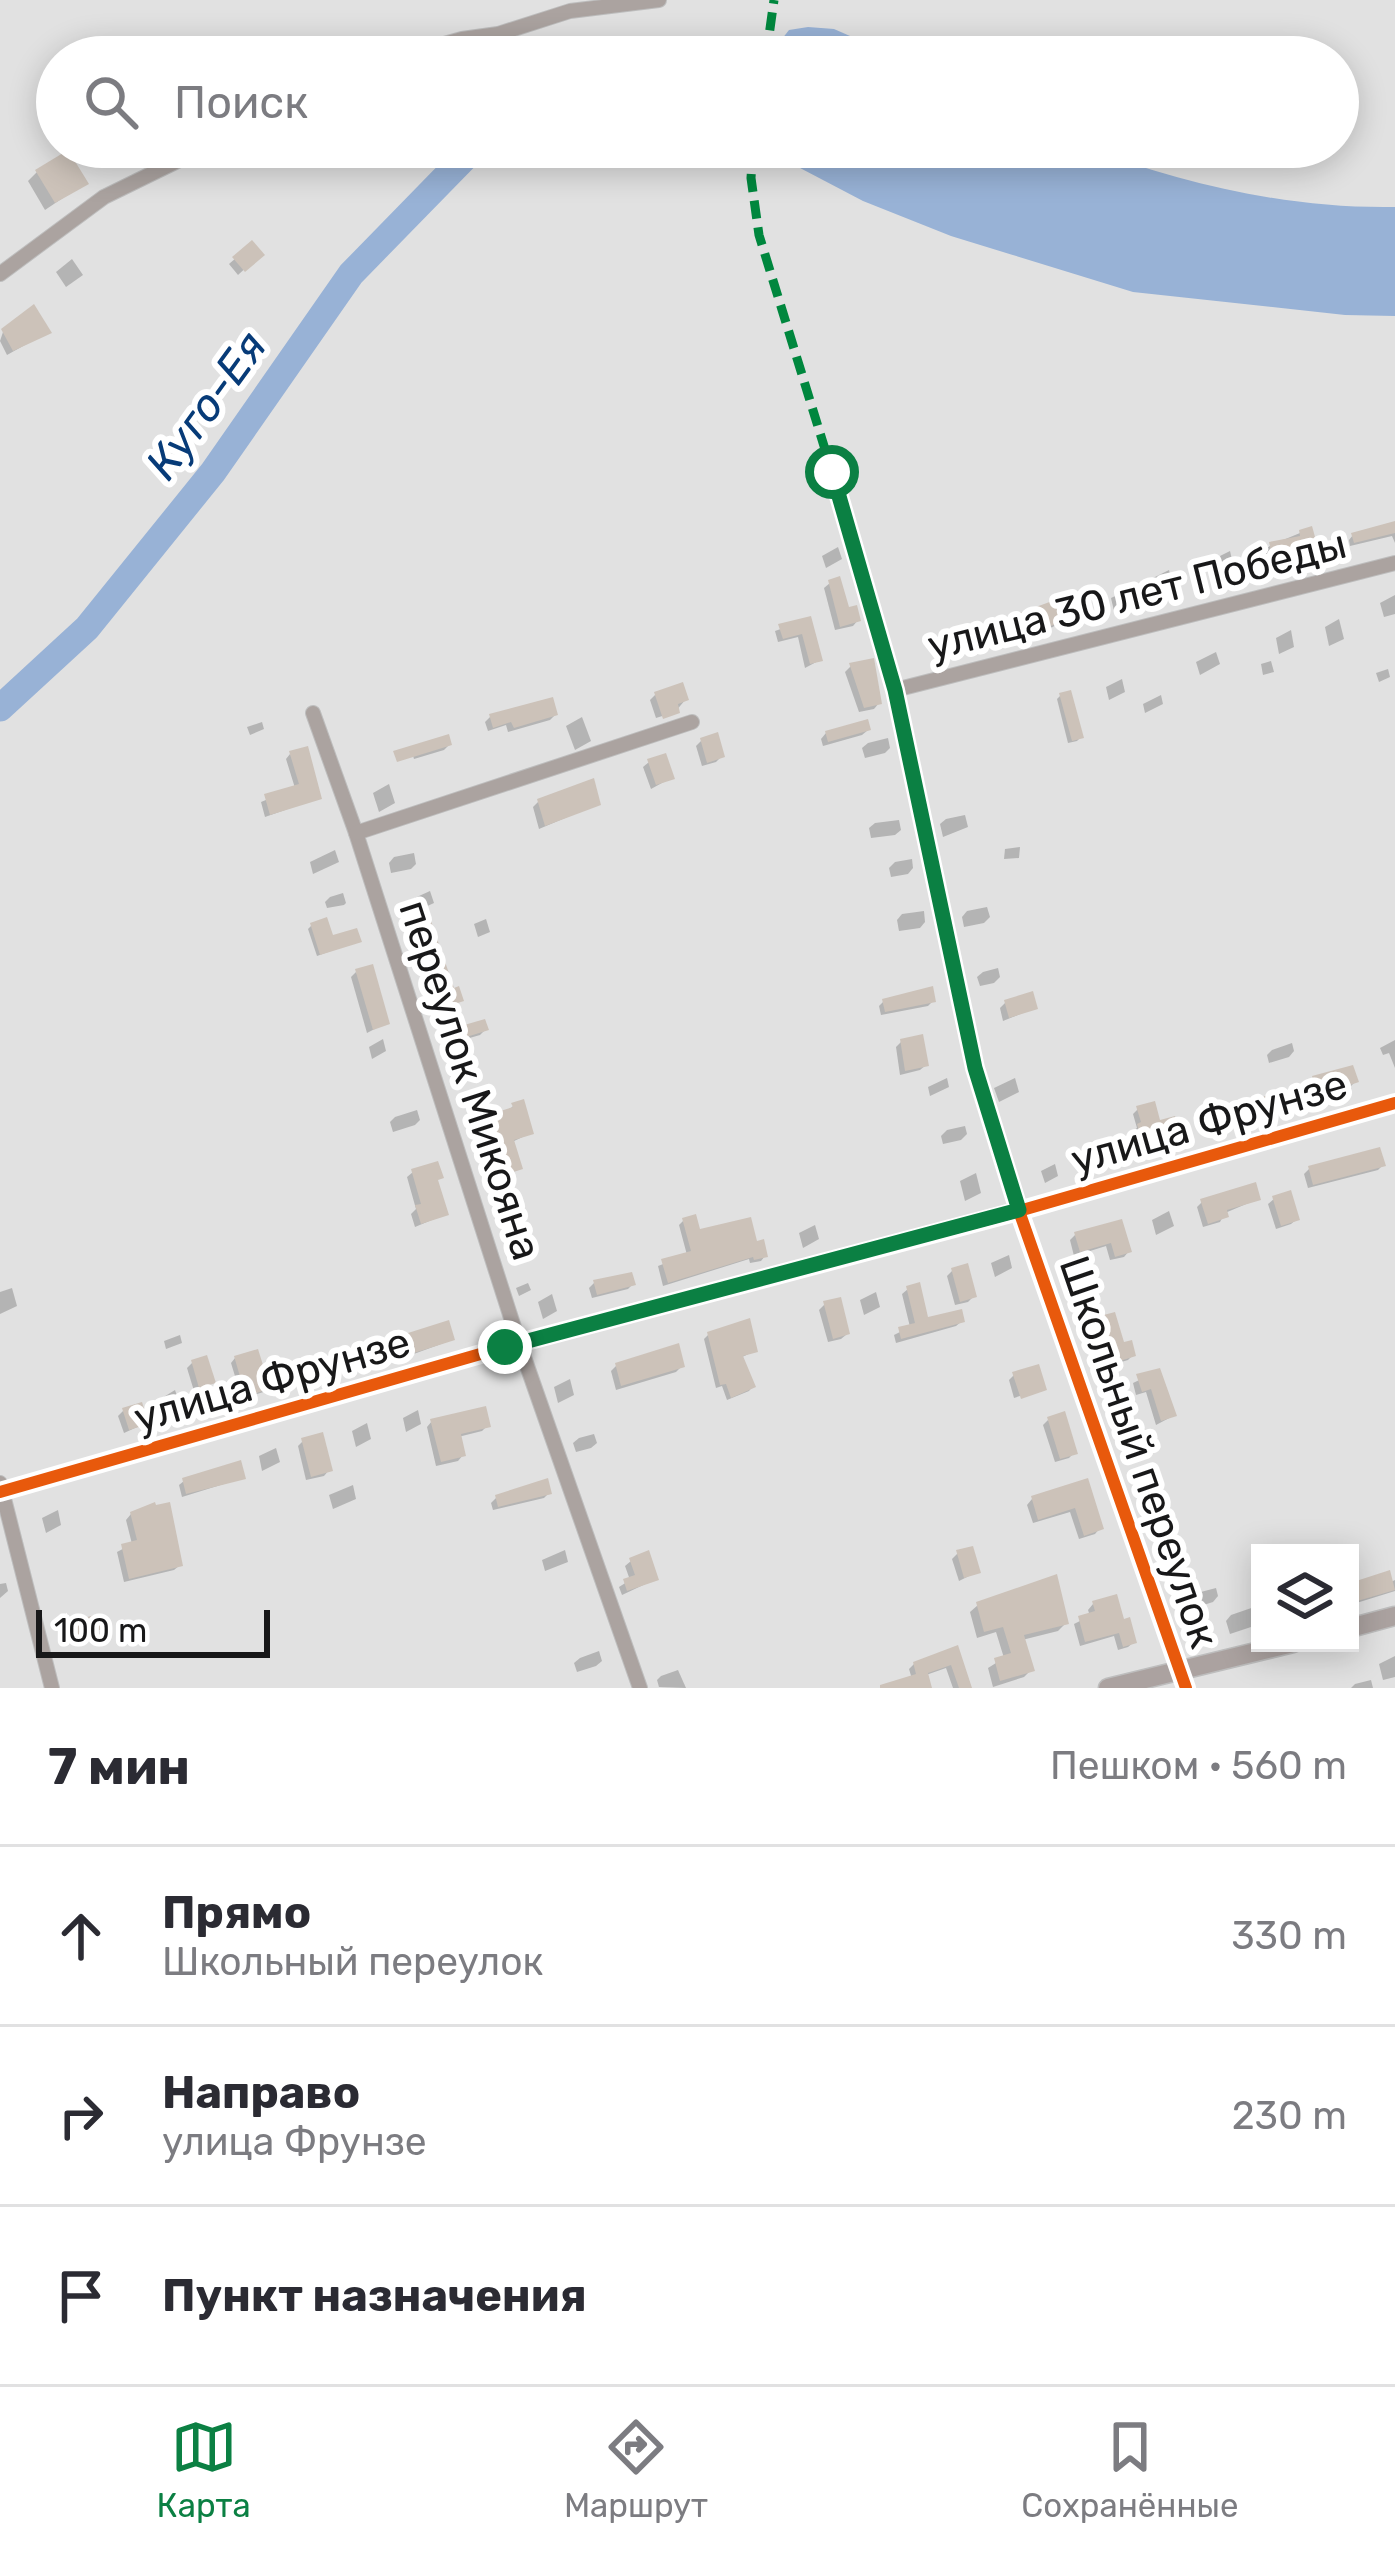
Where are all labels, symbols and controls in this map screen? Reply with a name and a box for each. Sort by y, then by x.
search box [36,36,1359,168]
icon: search [78,69,144,135]
text: Поиск [174,76,308,129]
water label: Куго-Ея [135,321,277,489]
route start [805,445,859,499]
street label: улица 30 лет Победы [922,519,1352,671]
street label: переулок Микояна [388,894,552,1266]
street label: улица Фрунзе [1065,1059,1353,1185]
street label: Школьный переулок [1048,1250,1230,1654]
street label: улица Фрунзе [128,1317,416,1443]
route end [478,1320,532,1374]
map controls [1251,1544,1359,1652]
button: layers [1251,1544,1359,1652]
scale bar [36,1604,270,1657]
text: 100 m [54,1611,147,1650]
text: 7 мин [48,1736,190,1797]
text: Пешком · 560 m [1050,1743,1347,1789]
text: Прямо [162,1886,311,1939]
icon: ahead [48,1903,114,1969]
text: 330 m [1231,1913,1347,1959]
text: Школьный переулок [162,1939,543,1985]
text: Направо [162,2066,360,2119]
icon: right [48,2083,114,2149]
text: 230 m [1232,2093,1347,2139]
text: улица Фрунзе [162,2119,427,2165]
icon: arrive [48,2263,114,2329]
text: Пункт назначения [162,2269,587,2322]
tab: Карта [157,2414,251,2525]
tab: Маршрут [564,2414,708,2525]
tab: Сохранённые [1021,2414,1238,2525]

